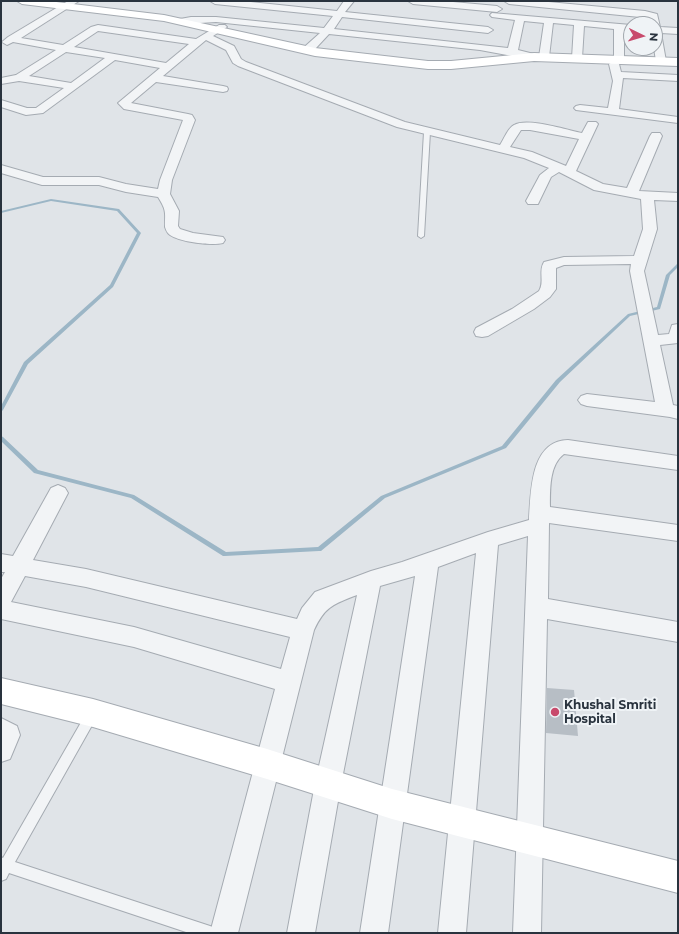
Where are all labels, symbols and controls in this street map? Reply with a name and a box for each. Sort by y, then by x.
north arrow [623,16,663,56]
text: N [647,32,661,42]
place label: Khushal Smriti Hospital [564,698,656,726]
marker: Khushal Smriti Hospital [549,706,561,718]

